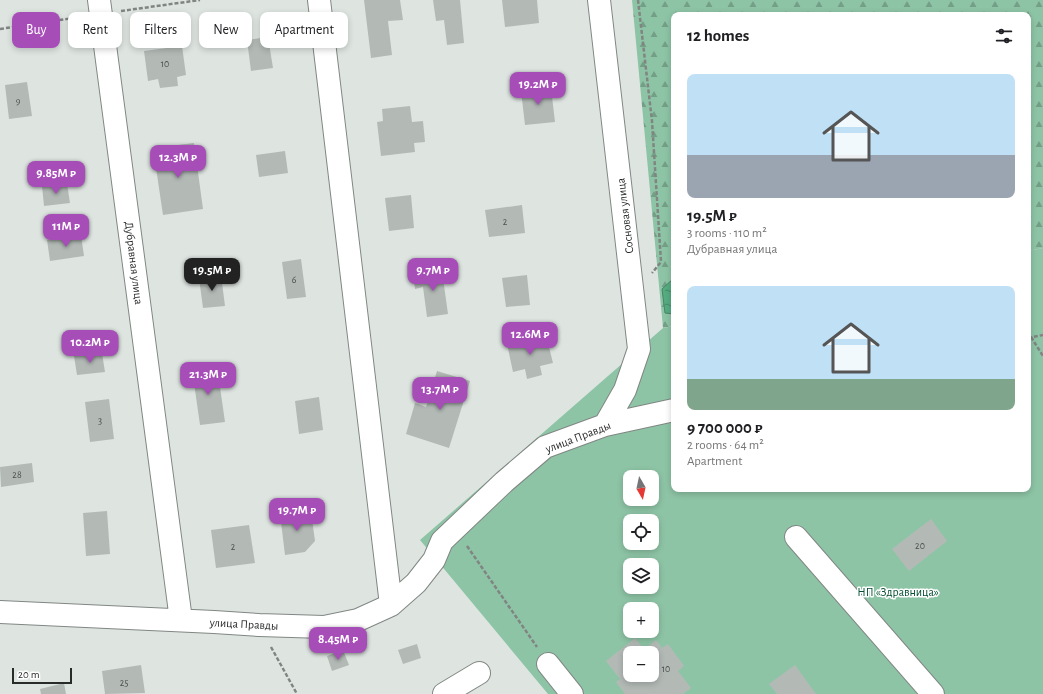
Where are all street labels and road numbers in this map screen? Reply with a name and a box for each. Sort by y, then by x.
street label: Сосновая улица [614,177,637,255]
street label: Дубравная улица [122,221,145,306]
street label: улица Правды [543,419,613,456]
street label: улица Правды [208,616,279,633]

